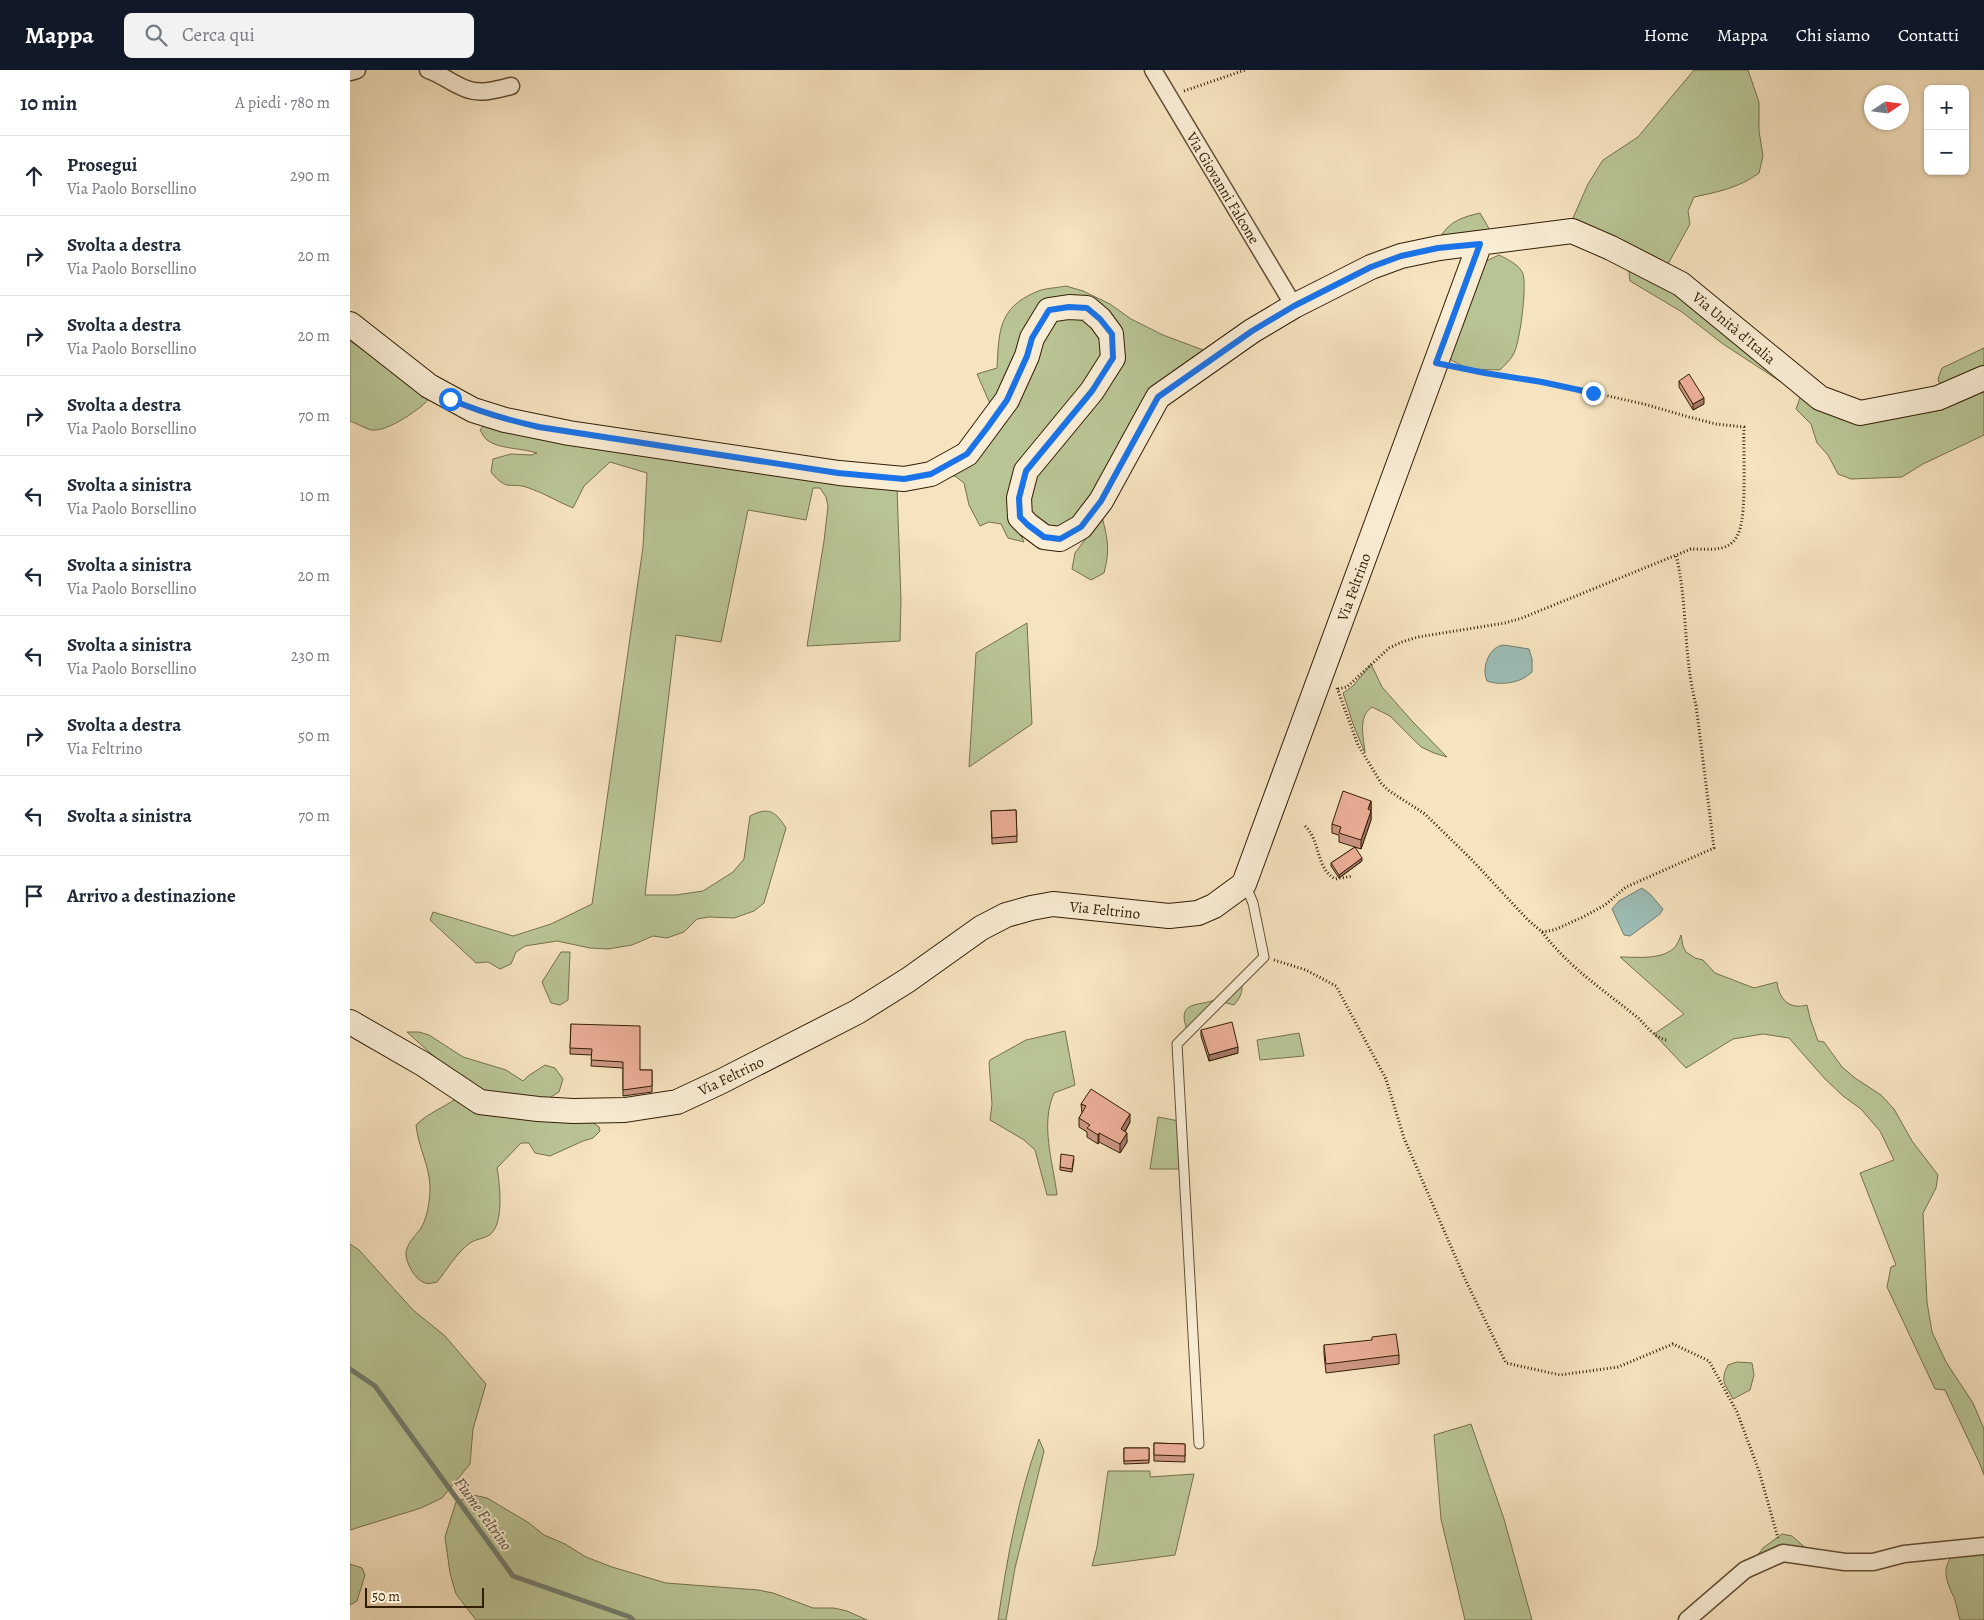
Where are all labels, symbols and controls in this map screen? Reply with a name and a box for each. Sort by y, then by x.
search box [124,13,474,58]
text: Mappa [25,19,94,51]
icon: search [142,21,170,49]
text: Cerca qui [182,22,255,48]
text: Home [1644,23,1689,47]
text: Mappa [1717,23,1768,47]
text: Chi siamo [1796,23,1870,47]
text: Contatti [1898,23,1959,47]
north arrow [1864,85,1909,130]
map controls [1924,85,1969,175]
button: + [1924,85,1969,130]
text: 10 min [20,89,77,117]
text: A piedi · 780 m [235,92,330,114]
street label: Via Giovanni Falcone [1181,127,1264,248]
button: − [1924,130,1969,175]
text: Prosegui [67,152,137,178]
icon: ahead [20,162,48,190]
text: 290 m [290,165,330,187]
text: Via Paolo Borsellino [67,178,196,200]
text: Svolta a destra [67,232,181,258]
icon: right [20,242,48,270]
text: 20 m [297,245,330,267]
text: Via Paolo Borsellino [67,258,196,280]
street label: Via Unità d'Italia [1687,287,1780,369]
text: Svolta a destra [67,312,181,338]
icon: right [20,322,48,350]
text: 20 m [297,325,330,347]
text: Via Paolo Borsellino [67,338,196,360]
route end [1582,382,1605,405]
route start [439,388,462,411]
text: Svolta a destra [67,392,181,418]
icon: right [20,402,48,430]
text: 70 m [298,405,330,427]
text: Via Paolo Borsellino [67,418,196,440]
text: Svolta a sinistra [67,472,192,498]
icon: left [20,482,48,510]
text: 10 m [300,485,330,507]
text: Via Paolo Borsellino [67,498,196,520]
street label: Via Feltrino [1332,550,1375,625]
text: Svolta a sinistra [67,552,192,578]
icon: left [20,562,48,590]
text: 20 m [297,565,330,587]
text: Via Paolo Borsellino [67,578,196,600]
text: Svolta a sinistra [67,632,192,658]
icon: left [20,642,48,670]
text: 230 m [291,645,330,667]
text: Via Paolo Borsellino [67,658,196,680]
text: Svolta a destra [67,712,181,738]
icon: right [20,722,48,750]
text: 50 m [298,725,330,747]
text: Via Feltrino [67,738,142,760]
icon: left [20,802,48,830]
text: Svolta a sinistra [67,803,192,829]
text: 70 m [298,805,330,827]
icon: arrive [20,882,48,910]
text: Arrivo a destinazione [67,883,236,909]
street label: Via Feltrino [1068,896,1141,924]
street label: Via Feltrino [694,1052,767,1101]
water label: Fiume Feltrino [449,1473,517,1555]
scale bar [365,1585,484,1608]
text: 50 m [372,1587,400,1606]

